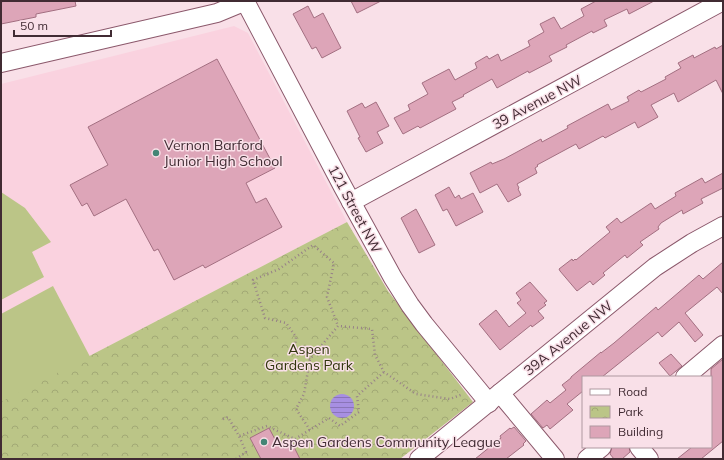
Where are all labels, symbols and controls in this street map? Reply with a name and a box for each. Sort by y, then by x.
scale bar [14,12,111,38]
text: 50 m [20,18,48,33]
street label: 39 Avenue NW [489,71,585,133]
place label: Vernon Barford Junior High School [164,136,282,170]
marker: Vernon Barford Junior High School [151,148,161,158]
street label: 121 Street NW [324,162,386,257]
street label: 39A Avenue NW [520,296,616,379]
park label: Aspen Gardens Park [265,340,354,374]
legend [582,376,712,448]
text: Road [618,384,647,399]
text: Park [618,404,644,419]
text: Building [618,424,663,439]
place label: Aspen Gardens Community League [272,433,501,451]
marker: Aspen Gardens Community League [259,437,269,447]

